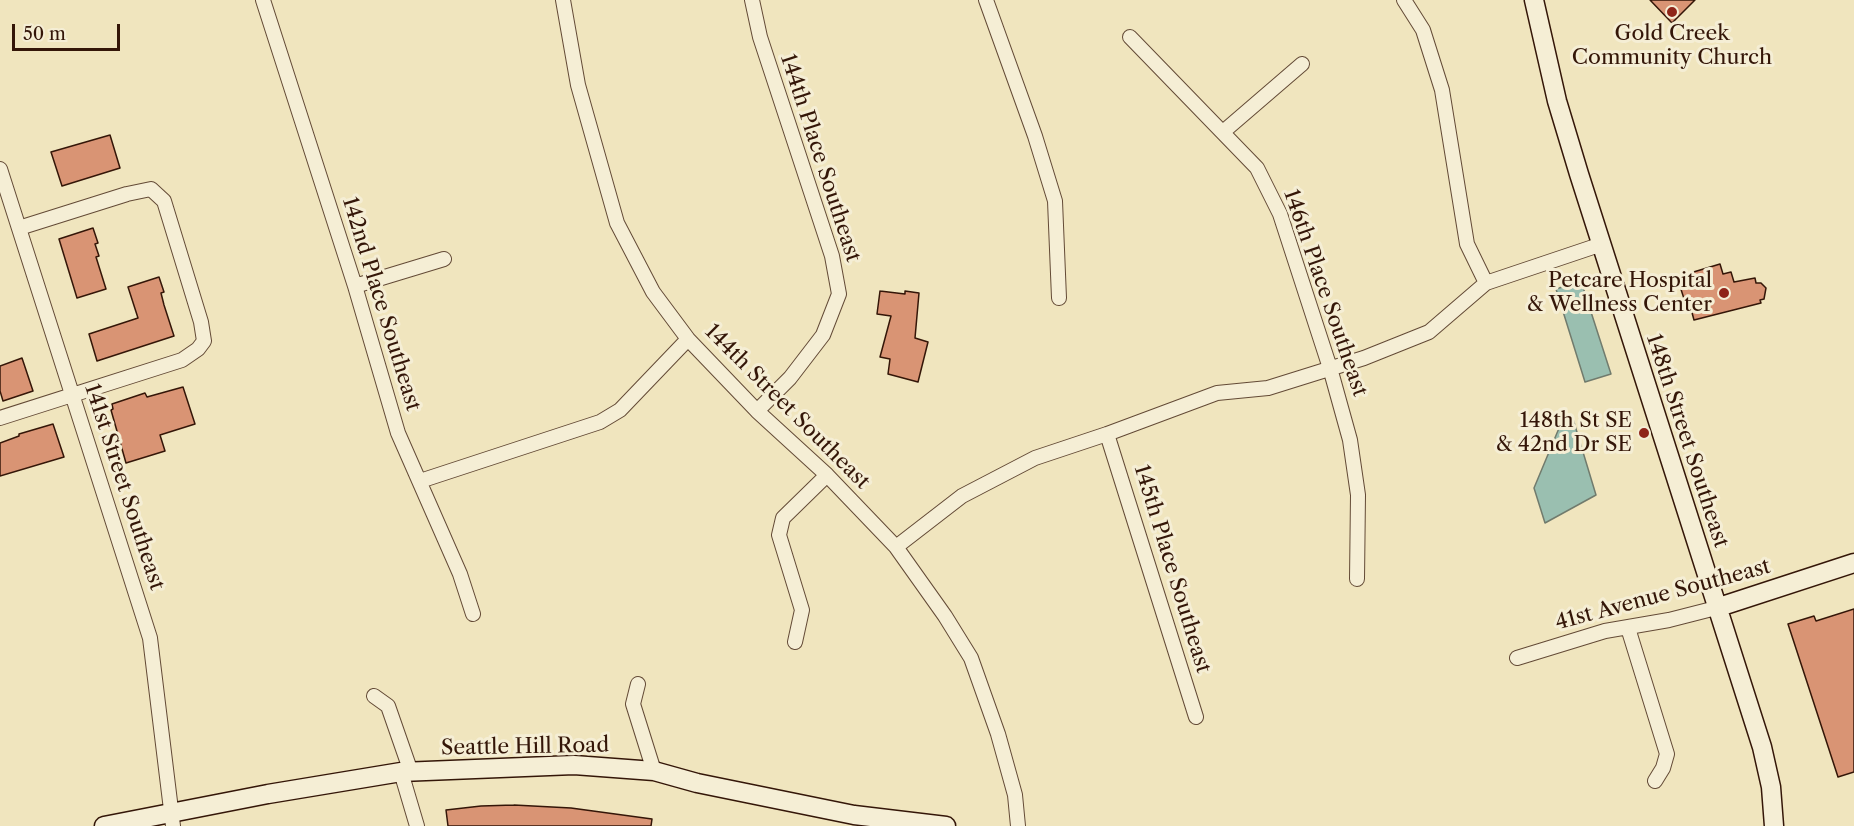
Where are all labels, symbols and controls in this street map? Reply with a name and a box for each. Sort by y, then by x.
marker: Gold Creek Community Church [1665,5,1679,19]
scale bar [15,12,123,50]
place label: Gold Creek Community Church [1572,21,1772,71]
text: 50 m [23,23,66,45]
street label: 144th Place Southeast [774,51,866,265]
street label: 146th Place Southeast [1278,186,1372,400]
street label: 142nd Place Southeast [336,194,426,414]
place label: Petcare Hospital & Wellness Center [1526,268,1712,318]
marker: Petcare Hospital & Wellness Center [1717,286,1731,300]
street label: 144th Street Southeast [699,319,875,495]
street label: 148th Street Southeast [1641,331,1733,551]
street label: 141st Street Southeast [79,381,169,593]
place label: 148th St SE & 42nd Dr SE [1495,408,1632,458]
marker: 148th St SE & 42nd Dr SE [1637,426,1651,440]
street label: 145th Place Southeast [1128,462,1216,676]
street label: 41st Avenue Southeast [1553,554,1773,636]
street label: Seattle Hill Road [441,733,609,761]

